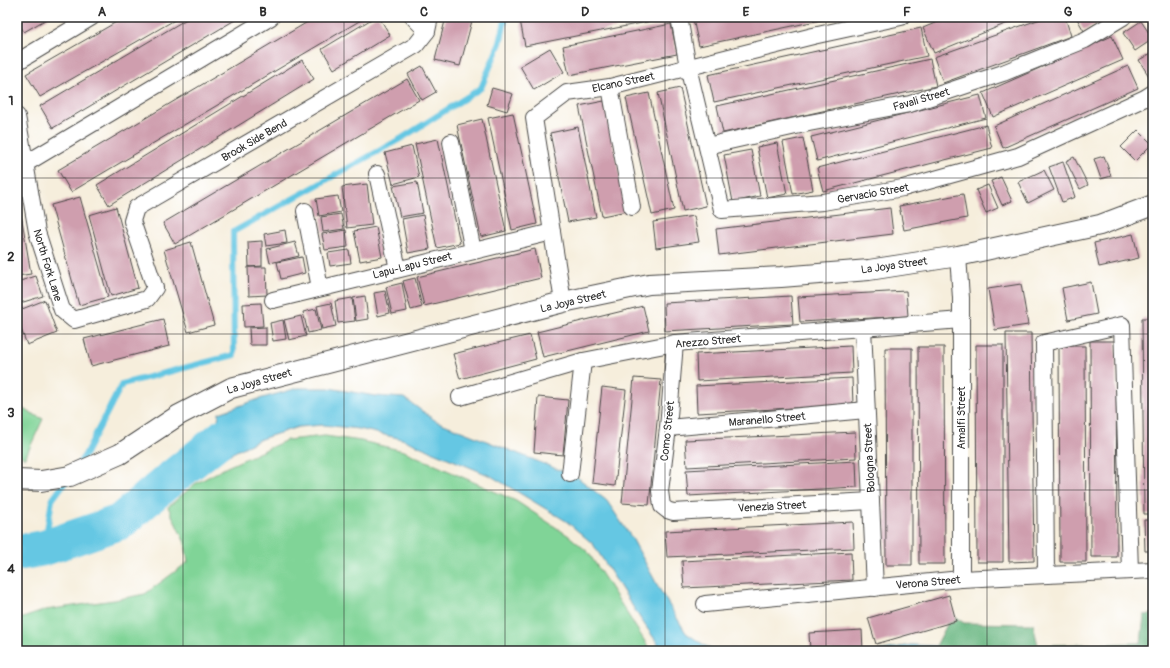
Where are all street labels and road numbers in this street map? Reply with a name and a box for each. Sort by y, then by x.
street label: Elcano Street [591,69,656,95]
street label: Favali Street [891,85,951,114]
street label: Brook Side Bend [219,116,289,164]
street label: Gervacio Street [836,181,910,206]
street label: North Fork Lane [30,227,65,303]
street label: Lapu-Lapu Street [371,249,454,282]
street label: La Joya Street [860,254,929,277]
street label: La Joya Street [539,288,608,315]
street label: Arezzo Street [675,332,742,351]
street label: La Joya Street [225,366,294,397]
street label: Amalfi Street [955,386,968,450]
street label: Como Street [658,400,677,462]
street label: Maranello Street [728,410,806,429]
street label: Bologna Street [861,422,878,493]
street label: Venezia Street [737,498,807,515]
street label: Verona Street [895,573,962,592]

